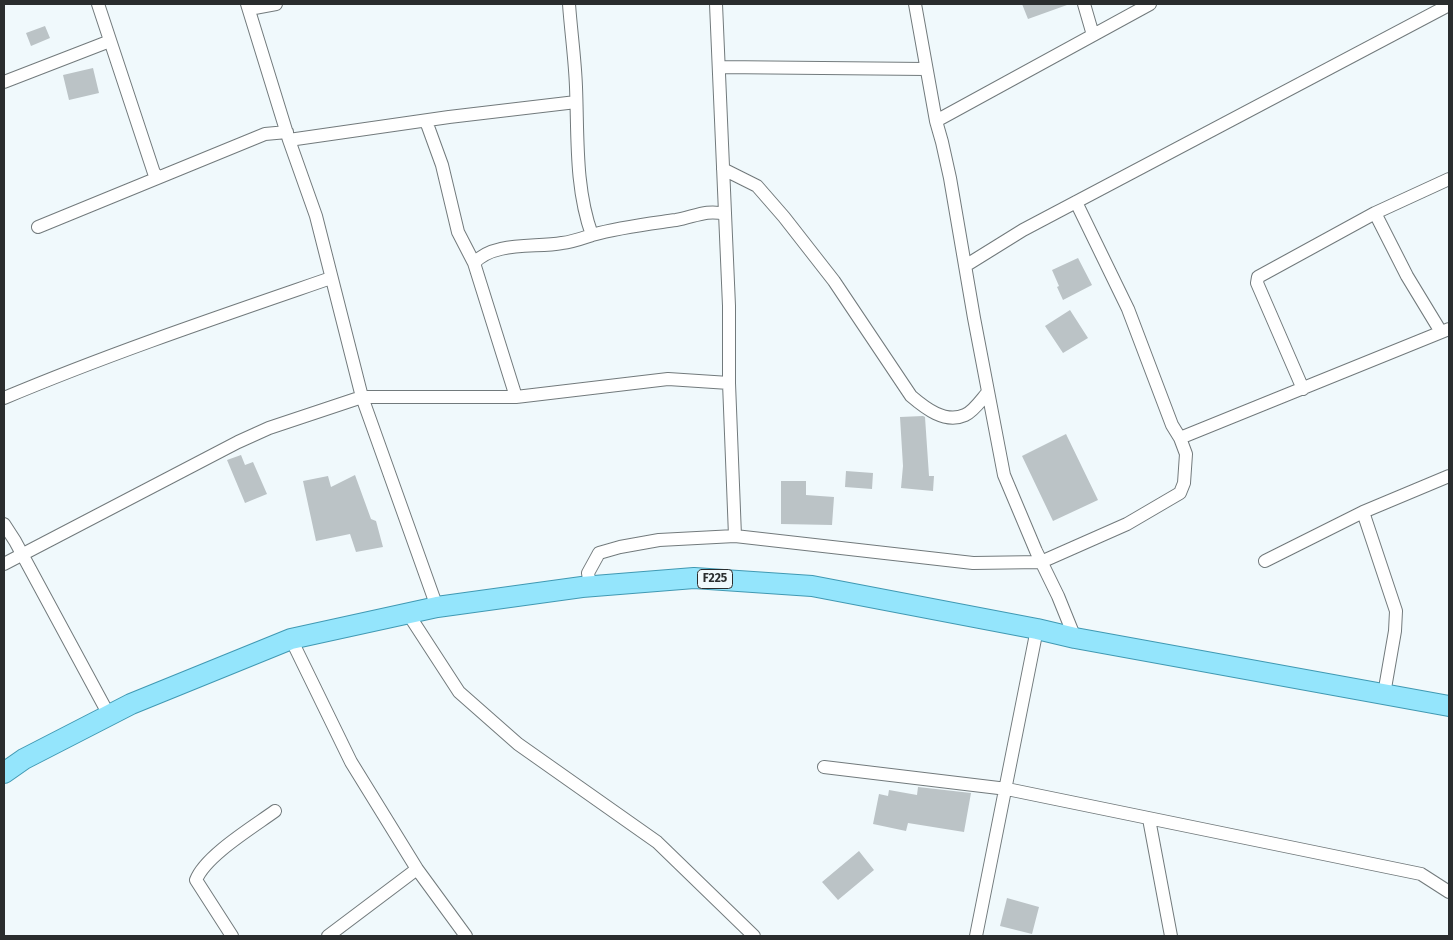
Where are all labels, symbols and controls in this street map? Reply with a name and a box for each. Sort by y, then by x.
road number: F225 [698,570,732,588]

